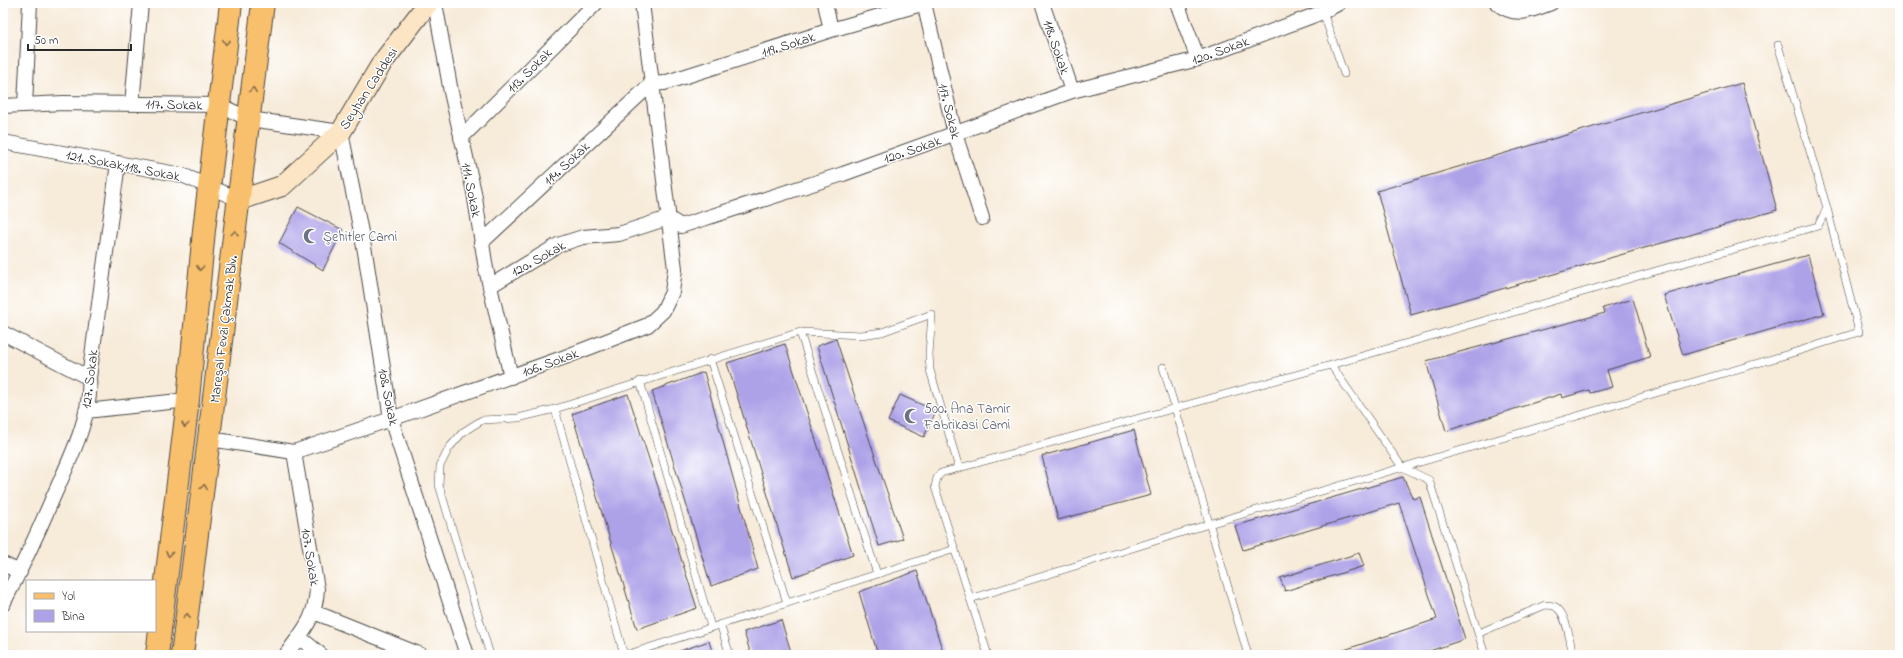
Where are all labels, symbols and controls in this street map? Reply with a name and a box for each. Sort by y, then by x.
street label: 118. Sokak [1037,18,1075,78]
scale bar [28,26,131,52]
street label: 119. Sokak [759,27,819,64]
street label: 120. Sokak [1189,31,1253,71]
text: 50 m [34,32,58,50]
one-way arrow [222,39,231,45]
street label: Seyhan Caddesi [335,43,405,135]
street label: 113. Sokak [503,43,558,99]
street label: 117. Sokak [931,81,966,142]
one-way arrow [248,87,257,93]
street label: 117. Sokak [145,95,203,117]
street label: 120. Sokak [881,131,945,170]
street label: 114. Sokak [539,136,596,191]
street label: 121. Sokak;118. Sokak [64,145,182,188]
street label: 111. Sokak [455,161,486,220]
mosque icon: Şehitler Cami [302,227,320,245]
place label: Şehitler Cami [323,227,397,248]
one-way arrow [231,230,240,236]
street label: 120. Sokak [508,235,571,283]
street label: Mareşal Fevzi Çakmak Blv. [205,254,244,404]
one-way arrow [196,265,205,271]
street label: 106. Sokak [519,343,582,383]
street label: 127. Sokak [76,348,105,410]
street label: 108. Sokak [372,367,404,428]
place label: 500. Ana Tamir Fabrikasi Cami [923,399,1011,436]
mosque icon: 500. Ana Tamir Fabrikasi Cami [903,407,921,425]
one-way arrow [181,422,190,428]
one-way arrow [199,484,208,490]
street label: 107. Sokak [295,527,325,589]
one-way arrow [165,551,174,557]
legend [26,580,156,632]
text: Yol [62,588,75,606]
text: Bina [61,608,85,626]
one-way arrow [182,613,191,619]

